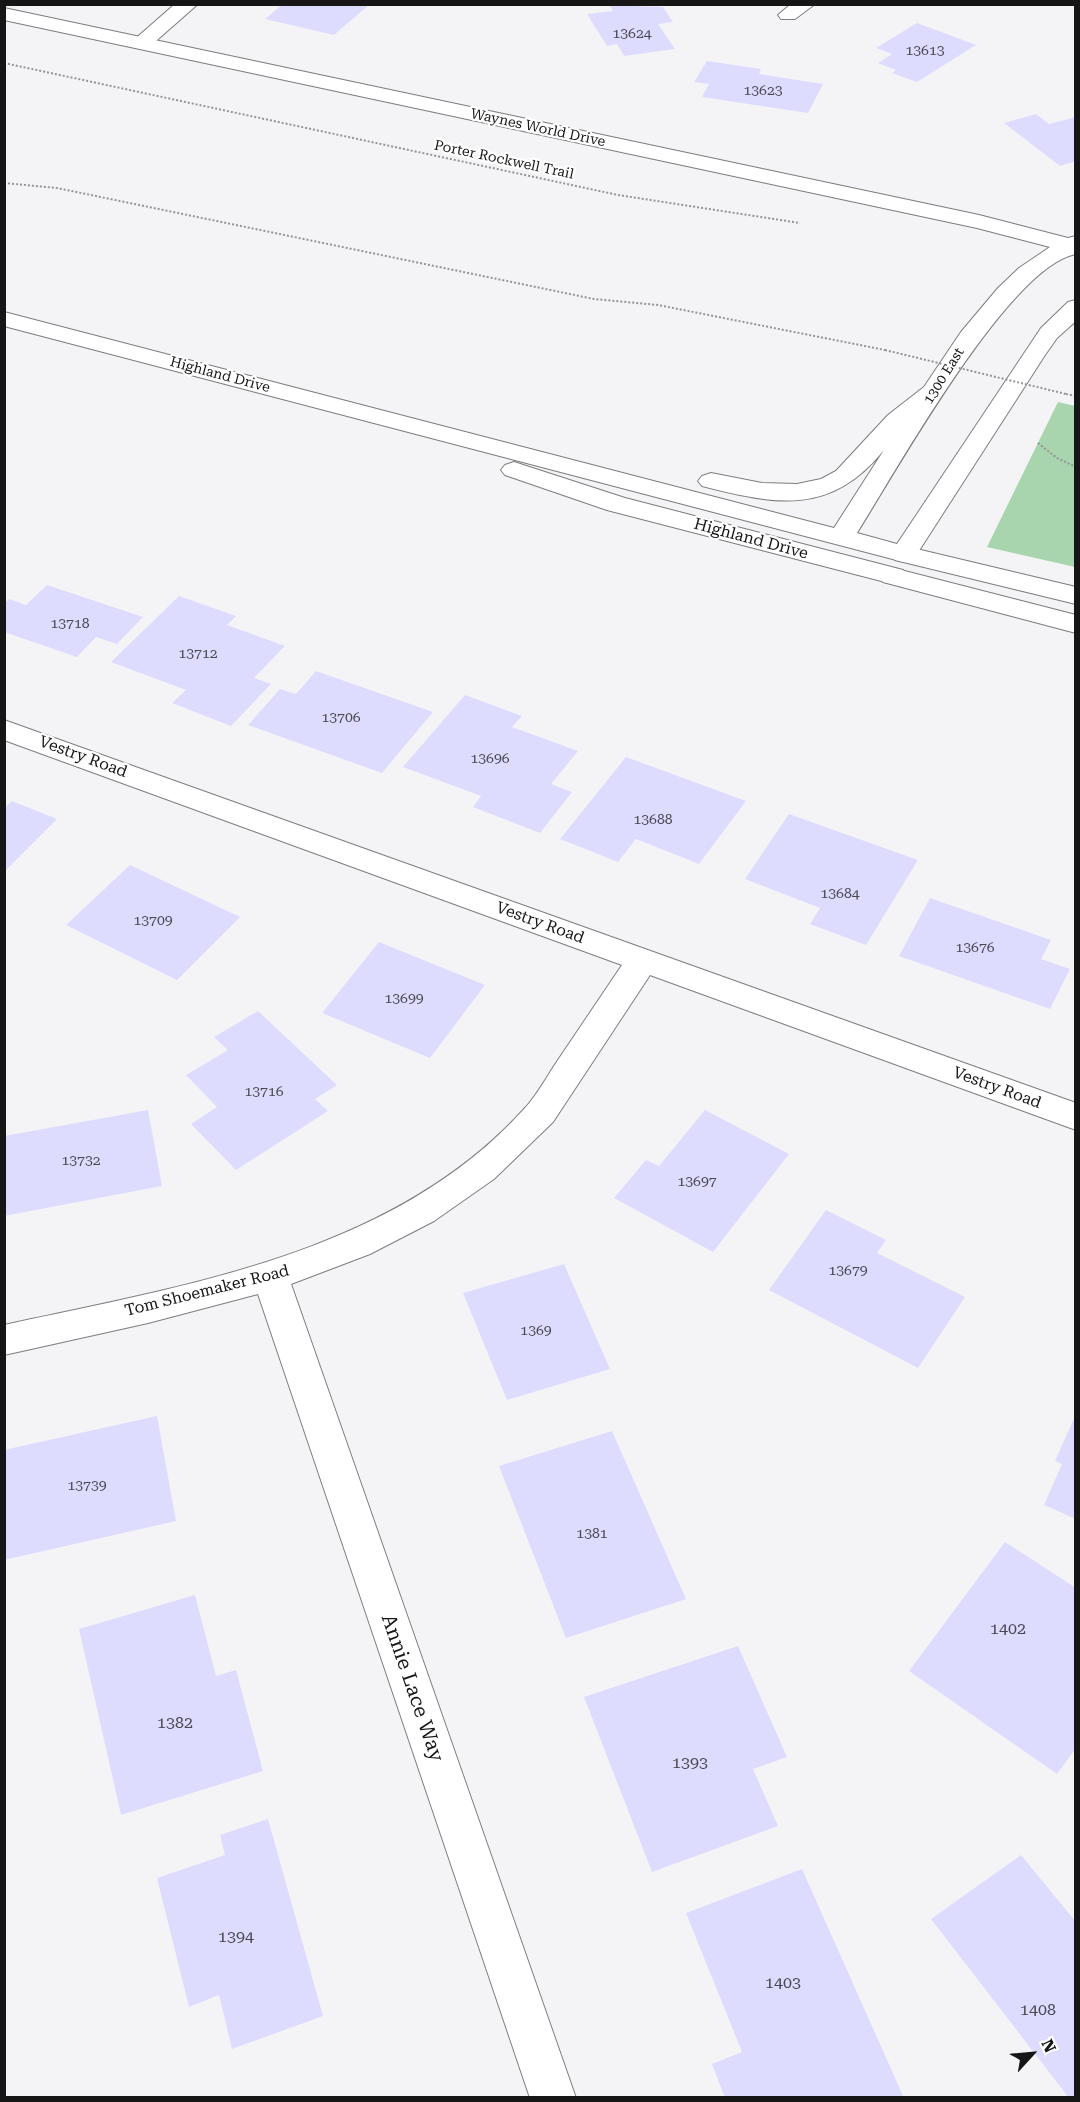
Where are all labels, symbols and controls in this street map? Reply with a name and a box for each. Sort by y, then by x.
house number: 13624 [612,26,652,42]
house number: 13613 [905,43,945,59]
house number: 13623 [743,83,783,99]
street label: Waynes World Drive [469,105,607,151]
street label: Porter Rockwell Trail [433,137,575,183]
street label: 1300 East [920,345,968,407]
street label: Highland Drive [168,354,272,396]
street label: Highland Drive [692,515,810,563]
house number: 13718 [50,616,90,632]
house number: 13712 [178,646,218,662]
house number: 13706 [321,710,361,726]
street label: Vestry Road [36,732,130,782]
house number: 13696 [470,751,510,767]
house number: 13688 [633,812,673,828]
house number: 13684 [820,886,860,902]
street label: Vestry Road [493,898,587,948]
house number: 13709 [133,913,173,929]
house number: 13676 [955,940,995,956]
house number: 13699 [384,991,424,1007]
street label: Vestry Road [950,1063,1044,1113]
house number: 13716 [244,1084,284,1100]
house number: 13732 [61,1153,101,1169]
house number: 13697 [677,1174,717,1190]
street label: Tom Shoemaker Road [123,1261,291,1321]
house number: 13679 [828,1263,868,1279]
house number: 1369 [520,1323,552,1339]
house number: 13739 [67,1478,107,1494]
house number: 1381 [576,1526,608,1542]
street label: Annie Lace Way [376,1611,448,1765]
house number: 1402 [990,1619,1026,1639]
house number: 1382 [157,1713,193,1733]
house number: 1393 [672,1753,708,1773]
house number: 1394 [218,1927,254,1947]
house number: 1403 [765,1973,801,1993]
house number: 1408 [1020,2000,1056,2020]
north arrow [1002,2024,1062,2084]
text: N [1037,2036,1060,2056]

